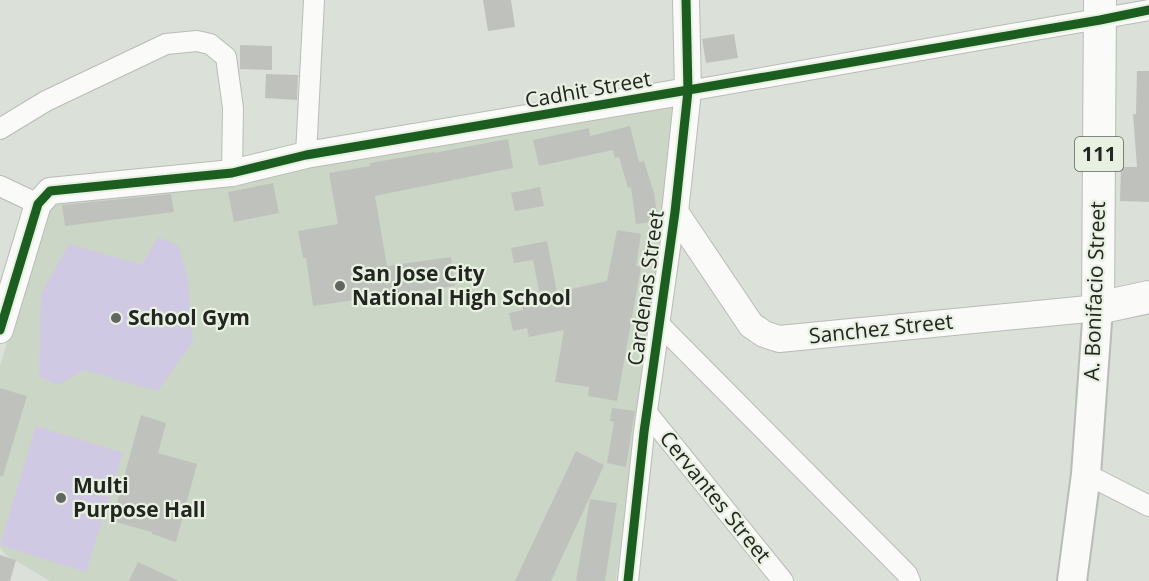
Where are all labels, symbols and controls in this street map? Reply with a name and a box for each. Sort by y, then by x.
street label: Cadhit Street [523,64,653,114]
road number: 111 [1075,137,1123,171]
street label: A. Bonifacio Street [1077,201,1111,381]
street label: Cardenas Street [620,208,670,367]
place label: San Jose City National High School [352,259,571,311]
marker: San Jose City National High School [333,279,347,293]
place label: School Gym [128,303,250,331]
street label: Sanchez Street [807,307,954,349]
marker: School Gym [109,311,123,325]
street label: Cervantes Street [654,425,778,568]
place label: Multi Purpose Hall [73,471,206,523]
marker: Multi Purpose Hall [54,491,68,505]

